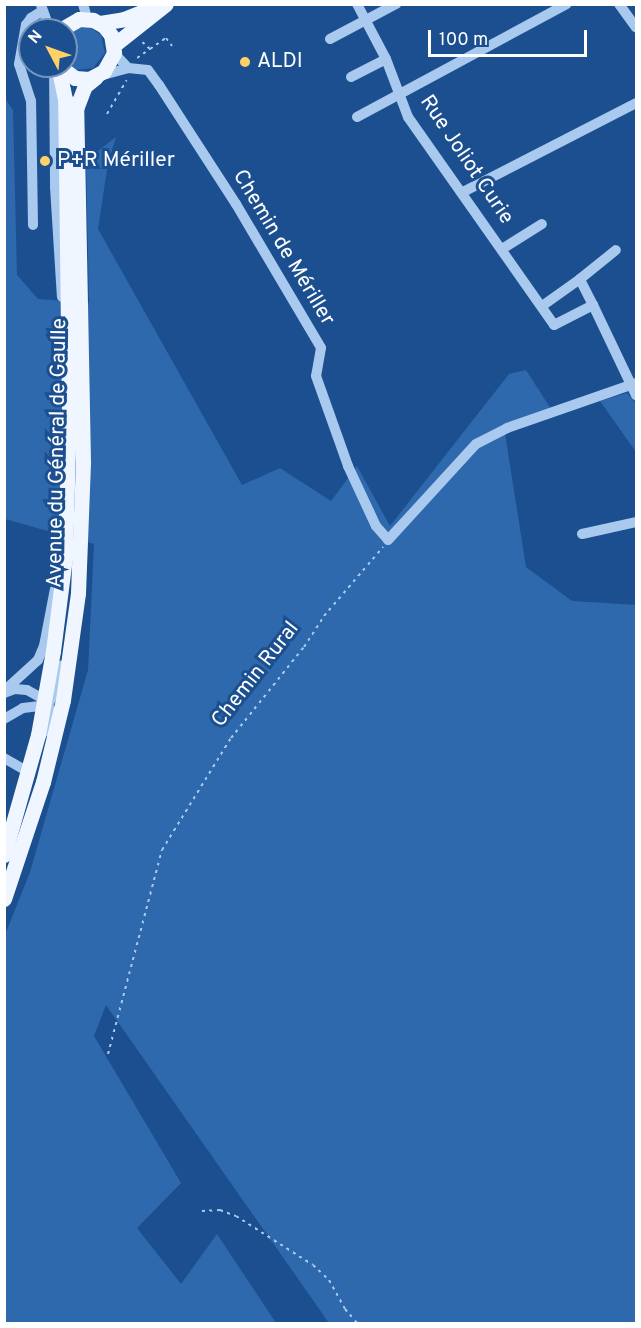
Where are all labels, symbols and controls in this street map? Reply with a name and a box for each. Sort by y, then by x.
north arrow [18,18,78,78]
scale bar [431,18,590,56]
text: N [25,27,47,48]
text: 100 m [439,29,488,52]
place label: ALDI [257,49,303,75]
marker: ALDI [238,55,252,69]
street label: Rue Joliot Curie [414,91,518,229]
place label: P+R Mériller [57,148,175,174]
marker: P+R Mériller [38,154,52,168]
street label: Chemin de Mériller [227,165,339,331]
street label: Avenue du Général de Gaulle [43,318,73,588]
street label: Chemin Rural [207,617,305,733]

